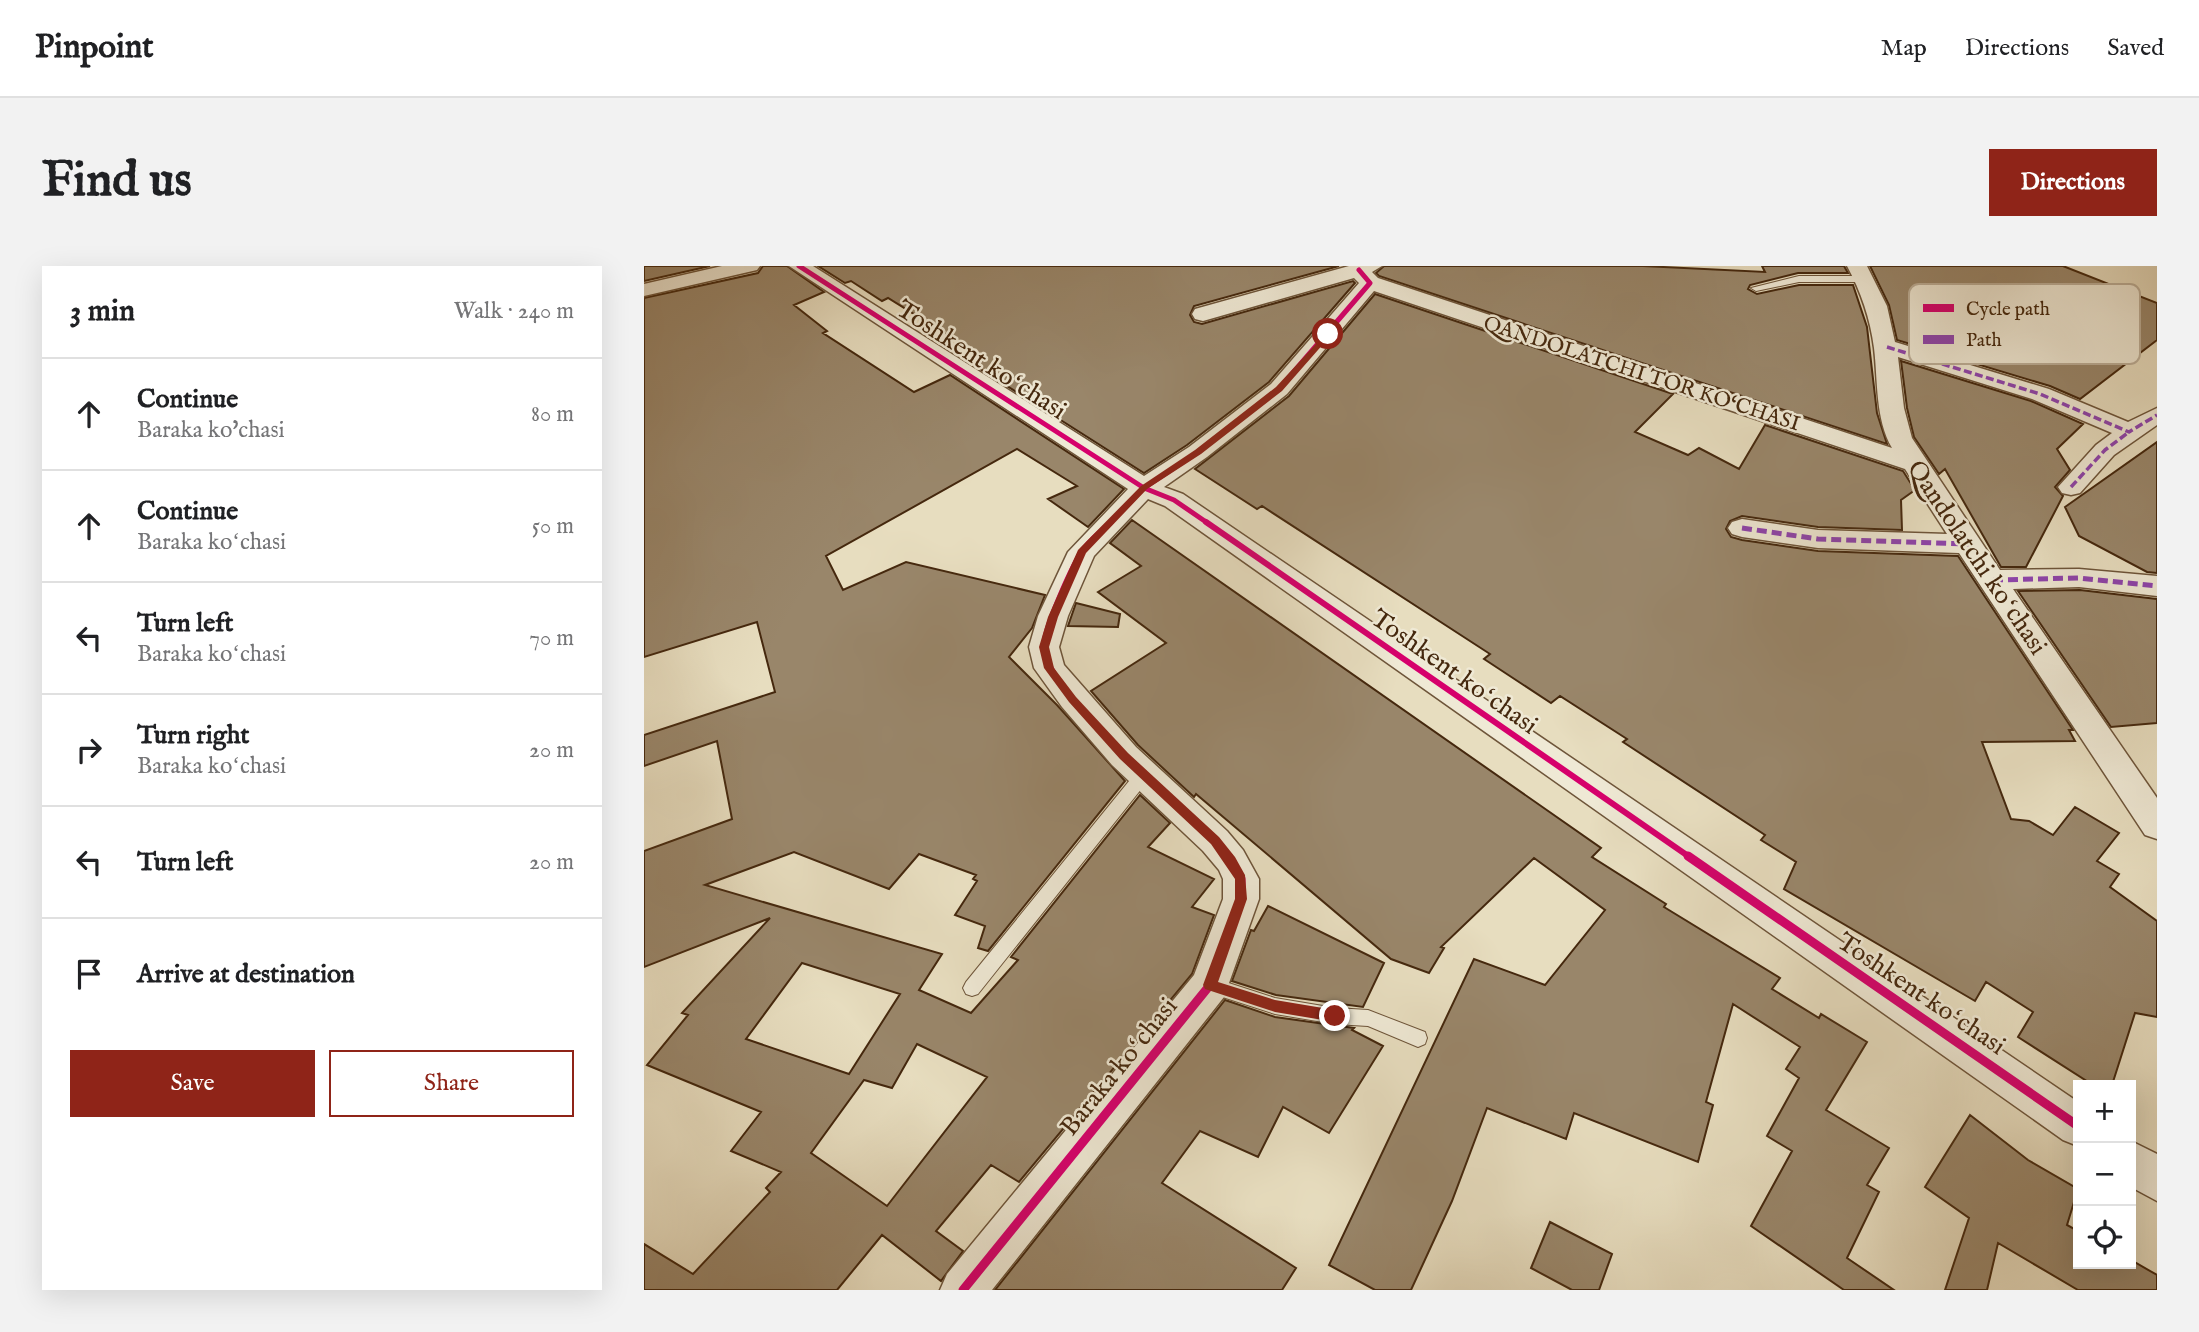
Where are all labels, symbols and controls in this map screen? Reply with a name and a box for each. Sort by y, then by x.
text: Pinpoint [35,27,154,69]
text: Map [1881,33,1927,64]
text: Directions [1965,33,2069,64]
text: Saved [2107,33,2164,64]
button: Directions [1989,149,2157,216]
text: Find us [42,151,192,213]
legend [1909,284,2140,364]
text: 3 min [70,293,135,331]
street label: Toshkent koʻchasi [890,293,1073,428]
text: Walk · 240 m [454,297,574,326]
text: Cycle path [1966,298,2050,322]
street label: QANDOLATCHI TOR KO‘CHASI [1480,310,1803,438]
route start [1312,318,1343,349]
text: Path [1966,329,2002,353]
text: Continue [137,383,238,416]
icon: ahead [70,395,108,433]
text: 80 m [531,400,574,429]
text: Baraka ko'chasi [137,416,285,445]
street label: Qandolatchi koʻchasi [1899,454,2054,662]
text: Continue [137,495,238,528]
icon: ahead [70,507,108,545]
text: 50 m [532,512,574,541]
text: Baraka koʻchasi [137,528,286,557]
street label: Toshkent koʻchasi [1364,602,1544,742]
text: Turn left [137,607,234,640]
icon: left [70,619,108,657]
text: 70 m [529,624,574,653]
text: Baraka koʻchasi [137,640,286,669]
text: Turn right [137,719,250,752]
icon: right [70,731,108,769]
text: 20 m [529,736,574,765]
text: Baraka koʻchasi [137,752,286,781]
icon: left [70,843,108,881]
text: Turn left [137,846,234,879]
text: 20 m [529,848,574,877]
street label: Toshkent koʻchasi [1831,926,2012,1063]
icon: arrive [70,955,108,993]
text: Arrive at destination [137,958,355,991]
street label: Baraka koʻchasi [1053,991,1185,1143]
route end [1319,1000,1350,1031]
button: Save [70,1050,315,1117]
button: Share [329,1050,574,1117]
map controls [2073,1080,2136,1269]
button: + [2073,1080,2136,1143]
button: − [2073,1143,2136,1206]
button: locate [2073,1206,2136,1269]

